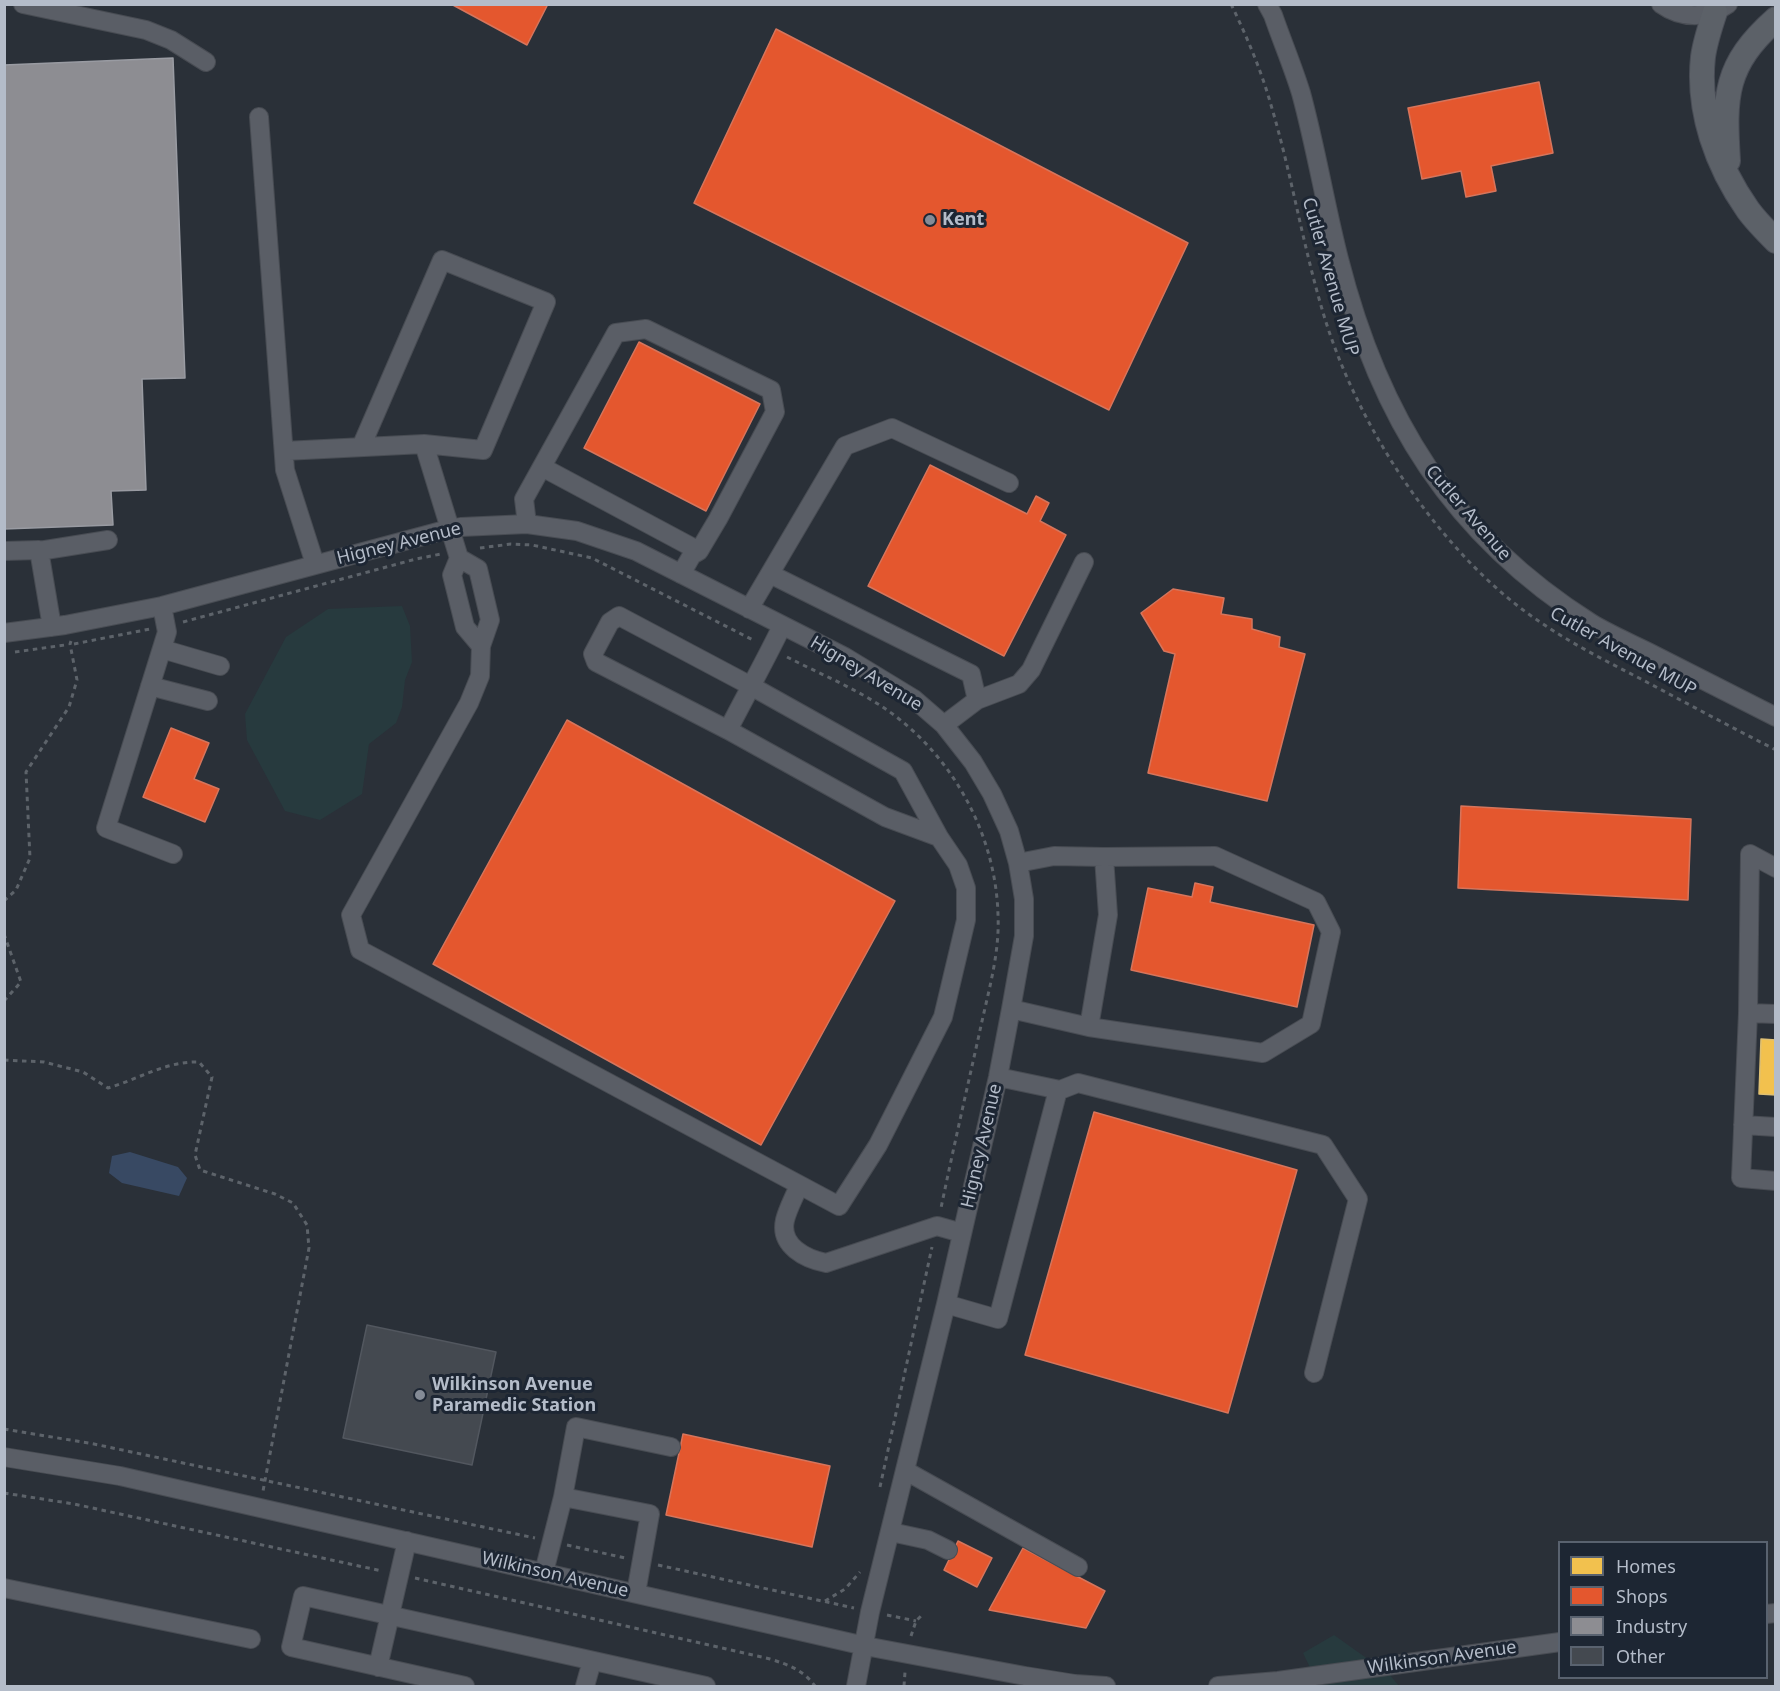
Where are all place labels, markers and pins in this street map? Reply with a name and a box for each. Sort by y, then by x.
place label: Kent [942,209,984,231]
marker: Kent [923,213,937,227]
place label: Wilkinson Avenue Paramedic Station [432,1374,596,1416]
marker: Wilkinson Avenue Paramedic Station [413,1388,427,1402]

